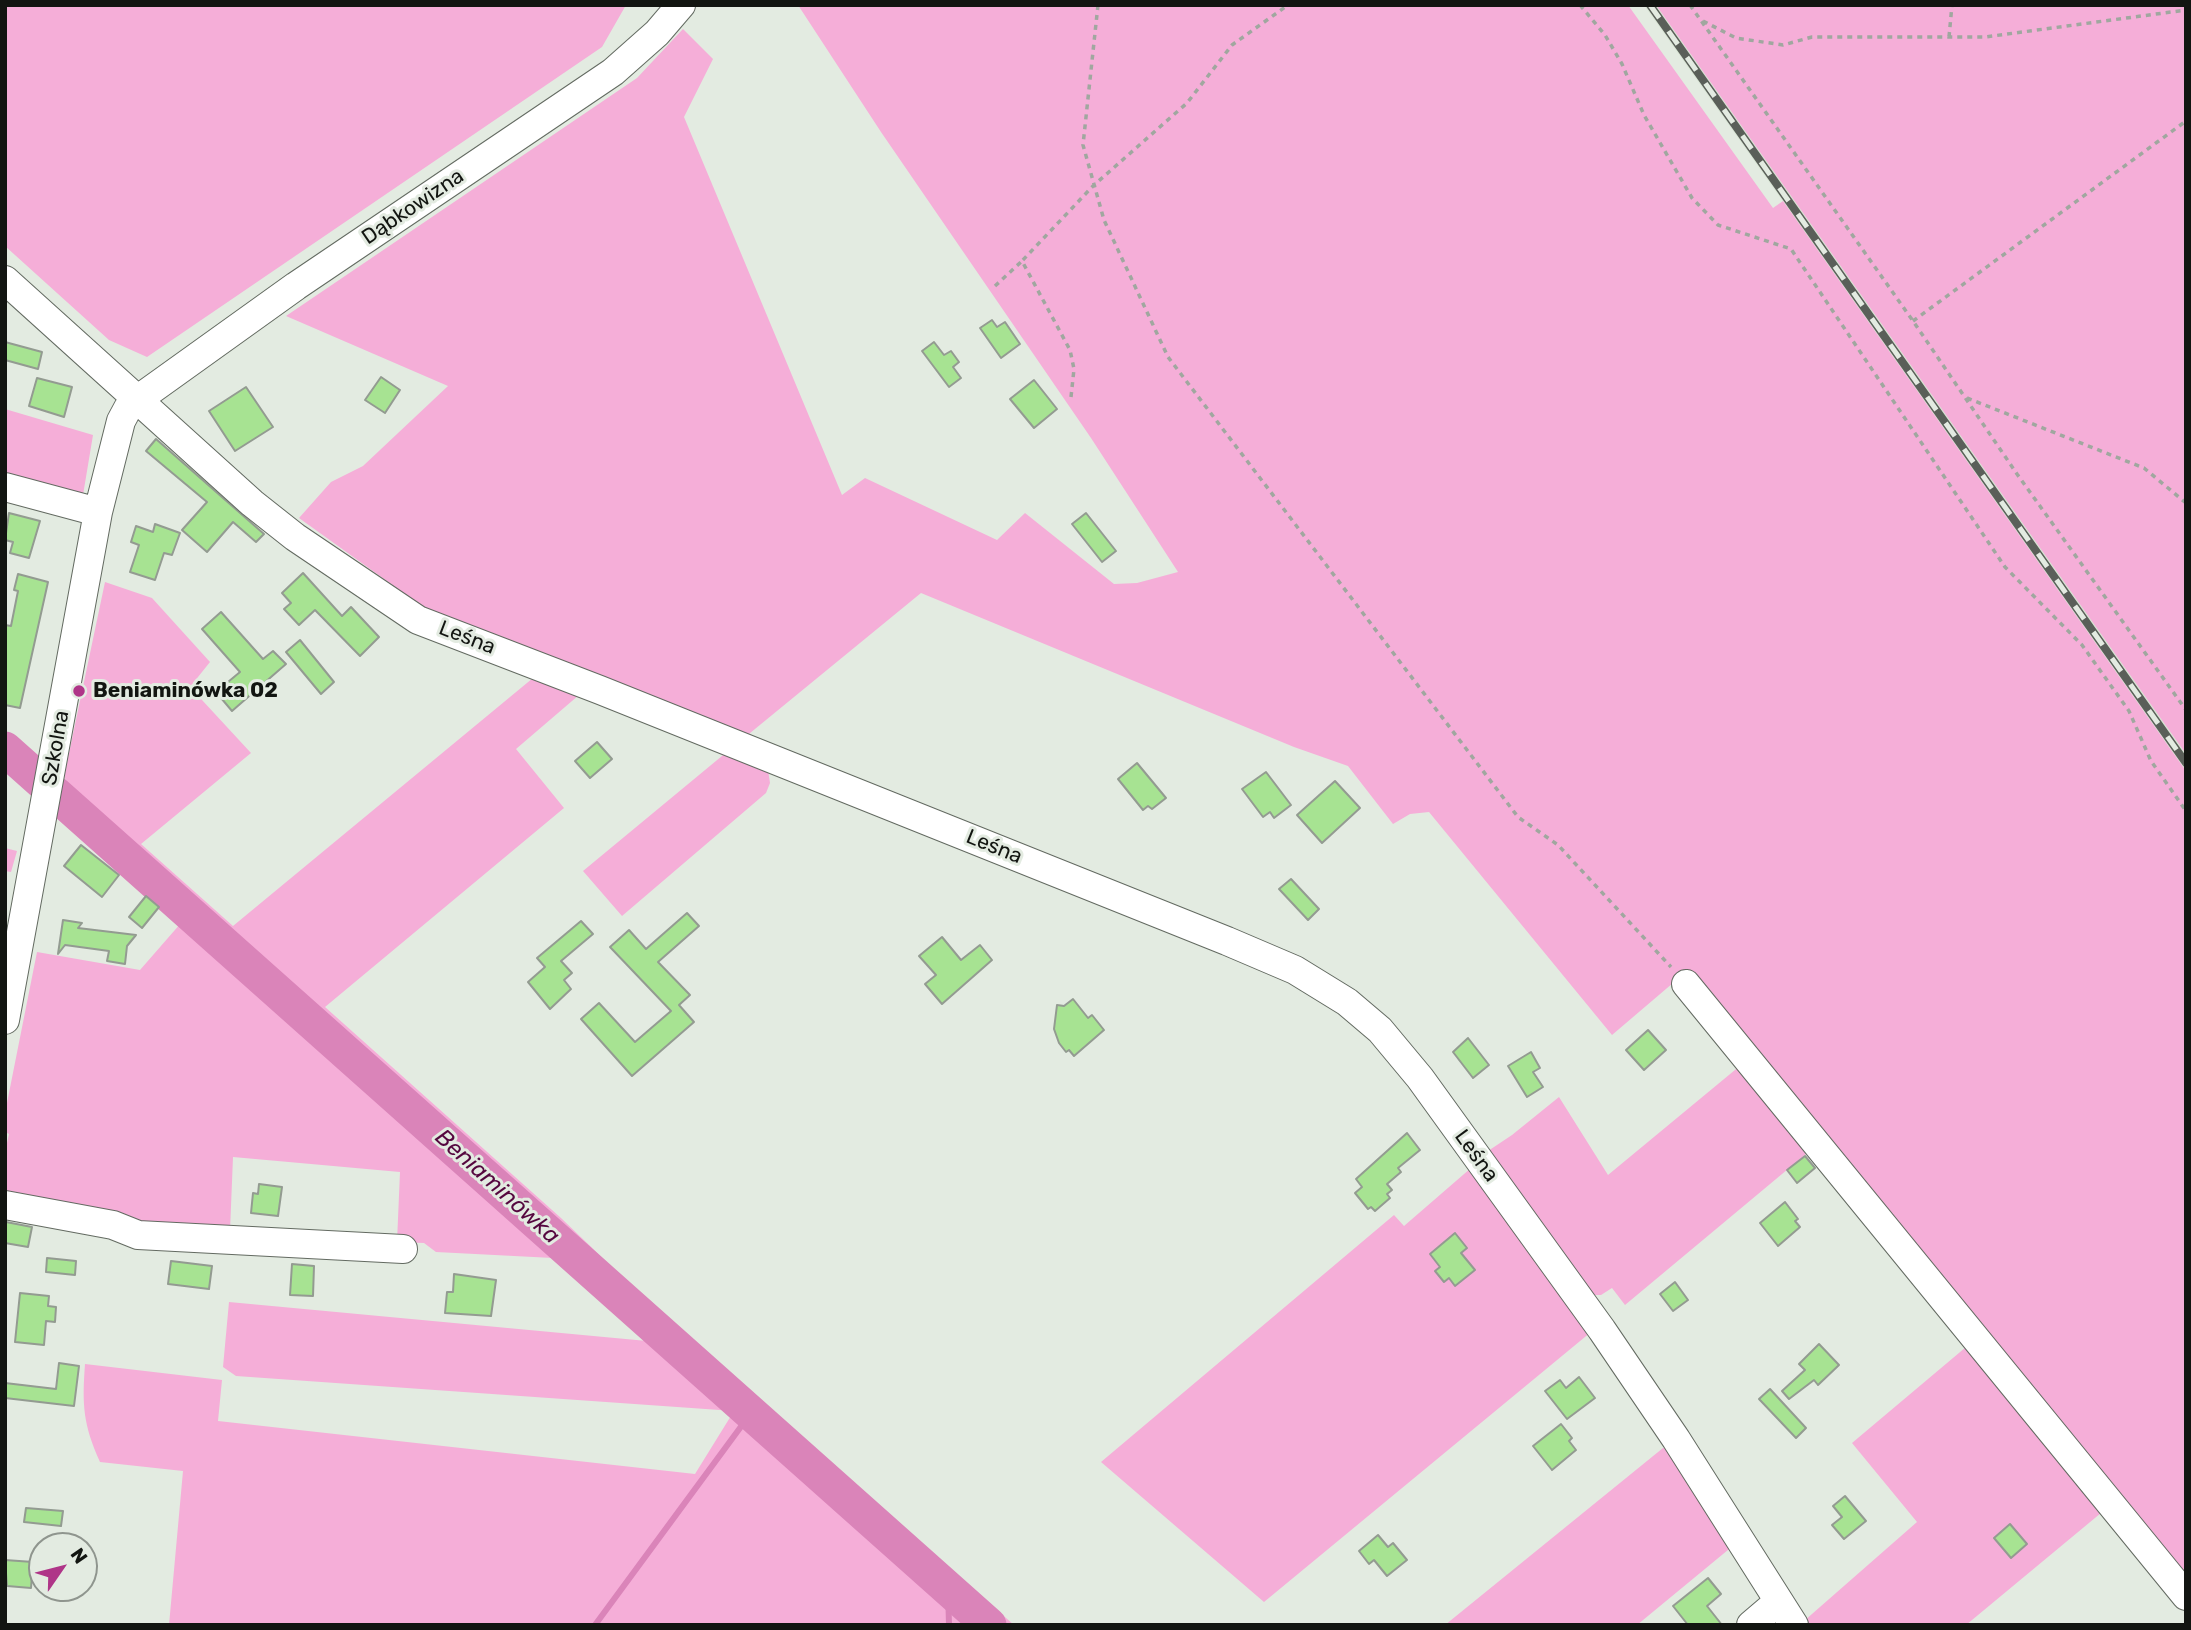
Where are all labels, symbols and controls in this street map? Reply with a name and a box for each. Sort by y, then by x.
street label: Dąbkowizna [357,164,469,250]
street label: Leśna [435,616,499,660]
place label: Beniaminówka 02 [93,678,278,704]
marker: Beniaminówka 02 [71,683,87,699]
street label: Szkolna [37,709,75,787]
street label: Leśna [962,824,1026,870]
water label: Beniaminówka [429,1124,565,1250]
street label: Leśna [1449,1125,1503,1187]
north arrow [28,1532,98,1602]
text: N [66,1544,92,1568]

